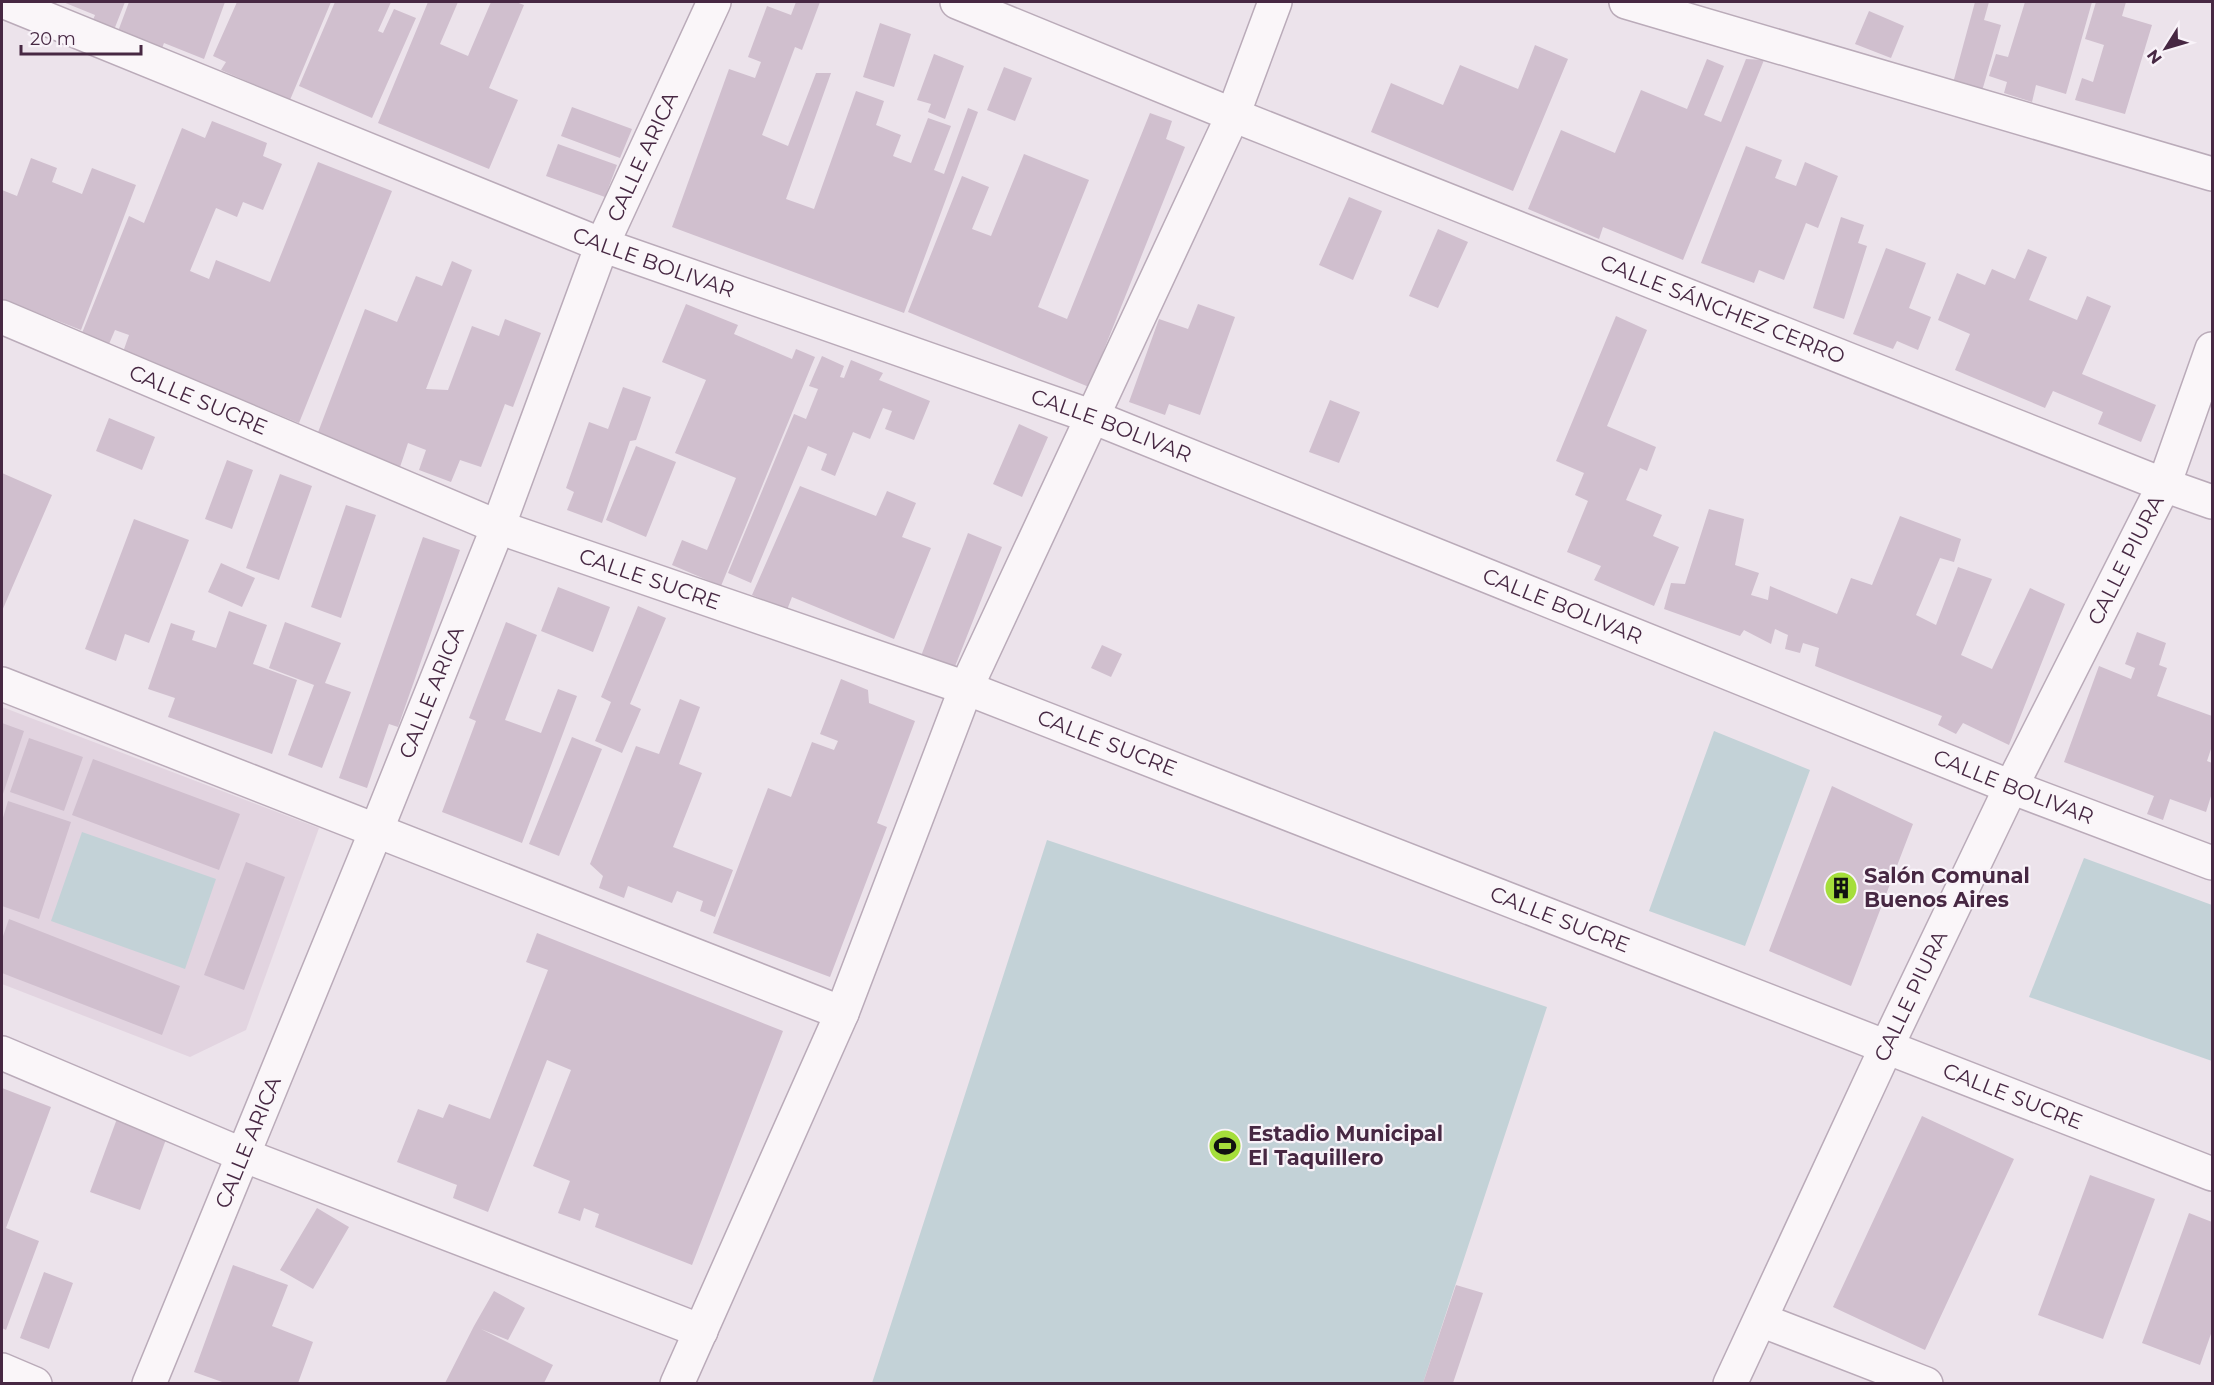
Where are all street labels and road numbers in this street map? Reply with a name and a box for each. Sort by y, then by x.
street label: CALLE ARICA [602,87,683,225]
street label: CALLE BOLIVAR [569,221,738,302]
street label: CALLE SÁNCHEZ CERRO [1597,249,1849,369]
street label: CALLE SUCRE [125,359,271,440]
street label: CALLE BOLIVAR [1028,383,1195,467]
street label: CALLE PIURA [2082,490,2169,629]
street label: CALLE SUCRE [576,543,724,615]
street label: CALLE BOLIVAR [1479,562,1646,649]
street label: CALLE ARICA [393,622,469,762]
street label: CALLE SUCRE [1034,704,1181,781]
street label: CALLE BOLIVAR [1930,744,2097,829]
street label: CALLE SUCRE [1487,881,1633,958]
street label: CALLE PIURA [1869,926,1953,1065]
street label: CALLE SUCRE [1940,1057,2086,1134]
street label: CALLE ARICA [209,1072,286,1212]

